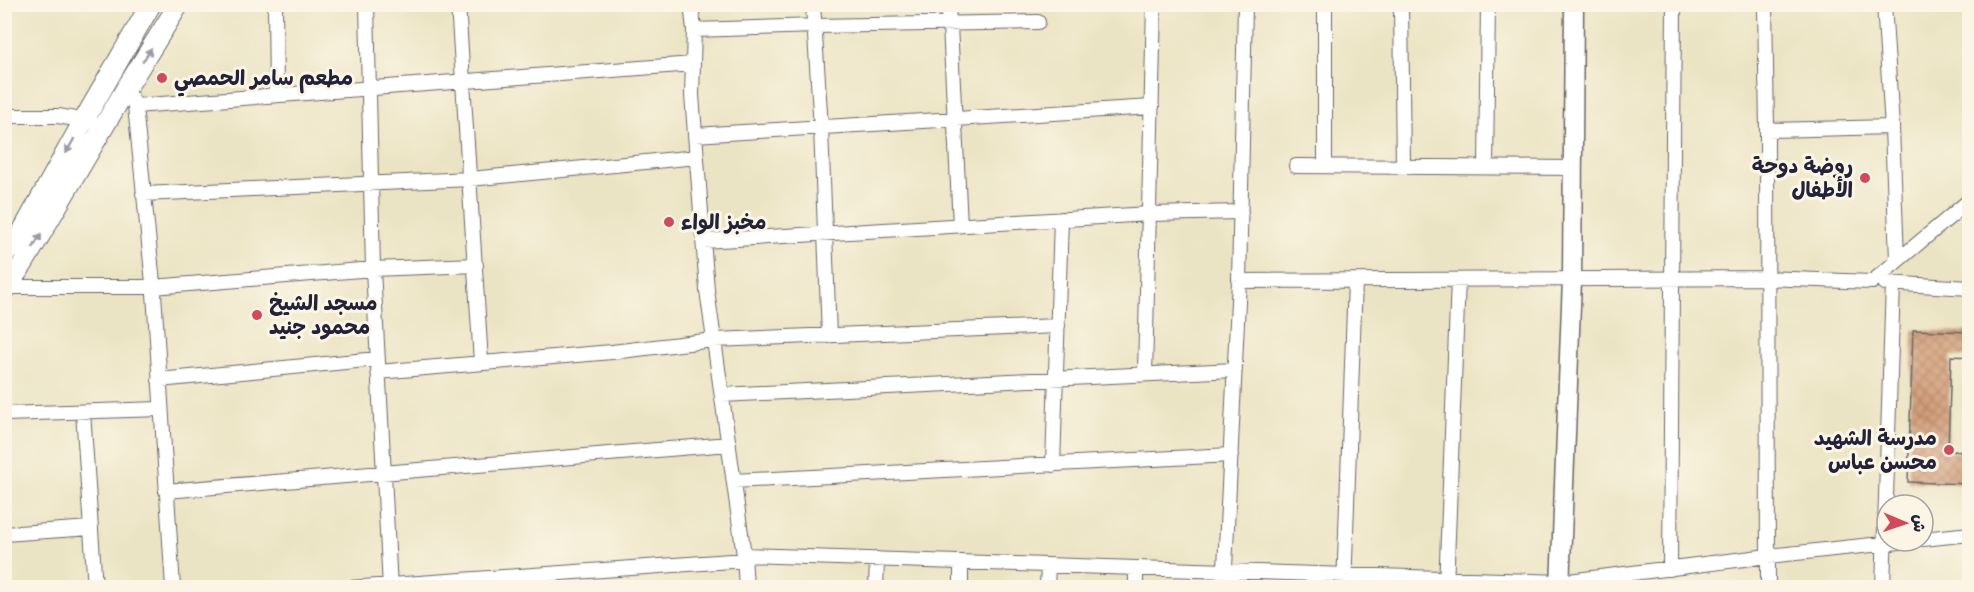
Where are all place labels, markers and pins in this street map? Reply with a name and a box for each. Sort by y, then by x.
place label: مطعم سامر الحمصي [174,65,353,97]
marker: مطعم سامر الحمصي [155,71,169,85]
place label: روضة دوحة الأطفال [1752,153,1853,207]
marker: روضة دوحة الأطفال [1858,171,1872,185]
place label: مخبز الواء [681,209,767,239]
marker: مخبز الواء [662,215,676,229]
place label: مسجد الشيخ محمود جنيد [269,290,377,344]
marker: مسجد الشيخ محمود جنيد [250,308,264,322]
place label: مدرسة الشهيد محسن عباس [1814,425,1937,479]
marker: مدرسة الشهيد محسن عباس [1942,443,1956,457]

